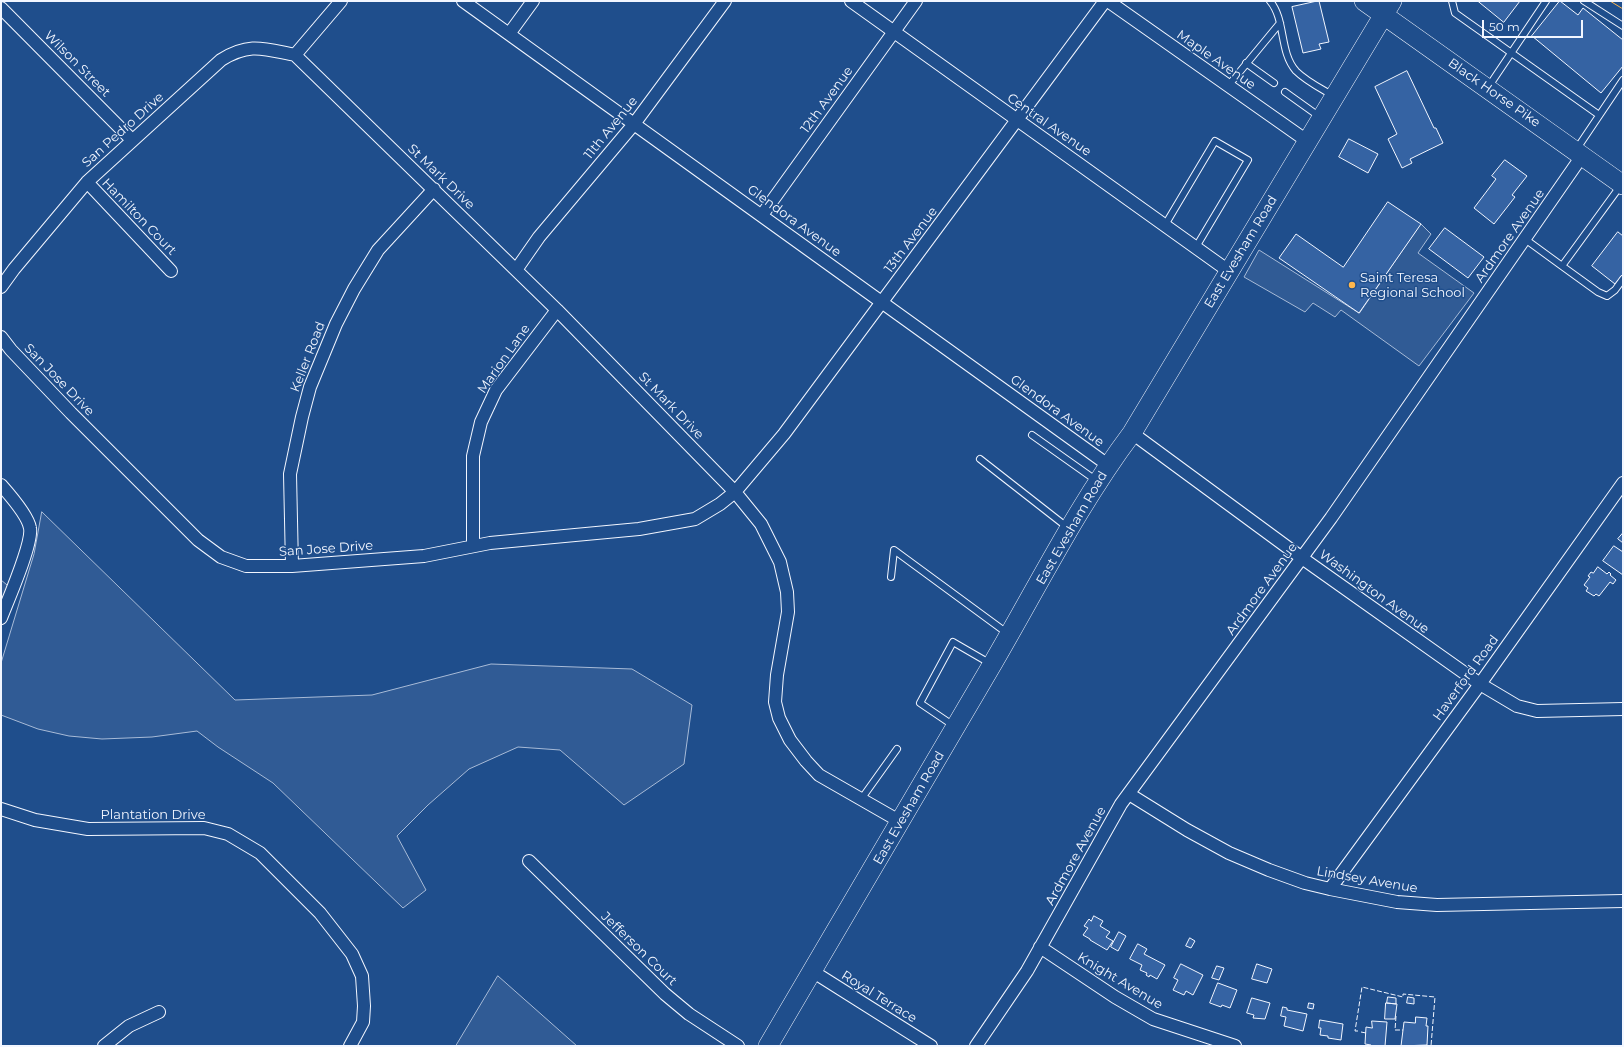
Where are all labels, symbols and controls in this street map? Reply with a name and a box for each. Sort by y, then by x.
scale bar [1484,12,1585,38]
text: 50 m [1489,19,1520,34]
street label: Maple Avenue [1174,27,1258,93]
street label: Wilson Street [41,28,113,100]
street label: Black Horse Pike [1445,55,1543,131]
street label: 12th Avenue [798,64,856,136]
street label: San Pedro Drive [79,89,167,171]
street label: Central Avenue [1004,90,1094,160]
street label: 11th Avenue [581,94,641,162]
street label: St Mark Drive [404,141,478,213]
street label: Hamilton Court [98,175,180,259]
street label: Glendora Avenue [744,182,844,260]
street label: Ardmore Avenue [1472,186,1548,286]
street label: East Evesham Road [1201,193,1281,311]
street label: 13th Avenue [881,204,941,276]
place label: Saint Teresa Regional School [1360,270,1465,301]
marker: Saint Teresa Regional School [1347,280,1357,290]
street label: Keller Road [287,320,329,394]
street label: Marion Lane [474,321,534,397]
street label: San Jose Drive [21,341,97,419]
street label: St Mark Drive [635,369,707,443]
street label: Glendora Avenue [1007,372,1107,450]
street label: East Evesham Road [1033,468,1111,588]
street label: San Jose Drive [278,538,374,560]
street label: Ardmore Avenue [1223,540,1301,638]
street label: Washington Avenue [1316,547,1432,637]
street label: Haverford Road [1430,632,1502,724]
street label: East Evesham Road [870,748,948,868]
street label: Ardmore Avenue [1042,804,1110,908]
street label: Plantation Drive [100,807,206,823]
street label: Lindsey Avenue [1315,863,1419,897]
street label: Jefferson Court [598,909,680,989]
street label: Knight Avenue [1074,949,1166,1013]
street label: Royal Terrace [838,968,920,1026]

